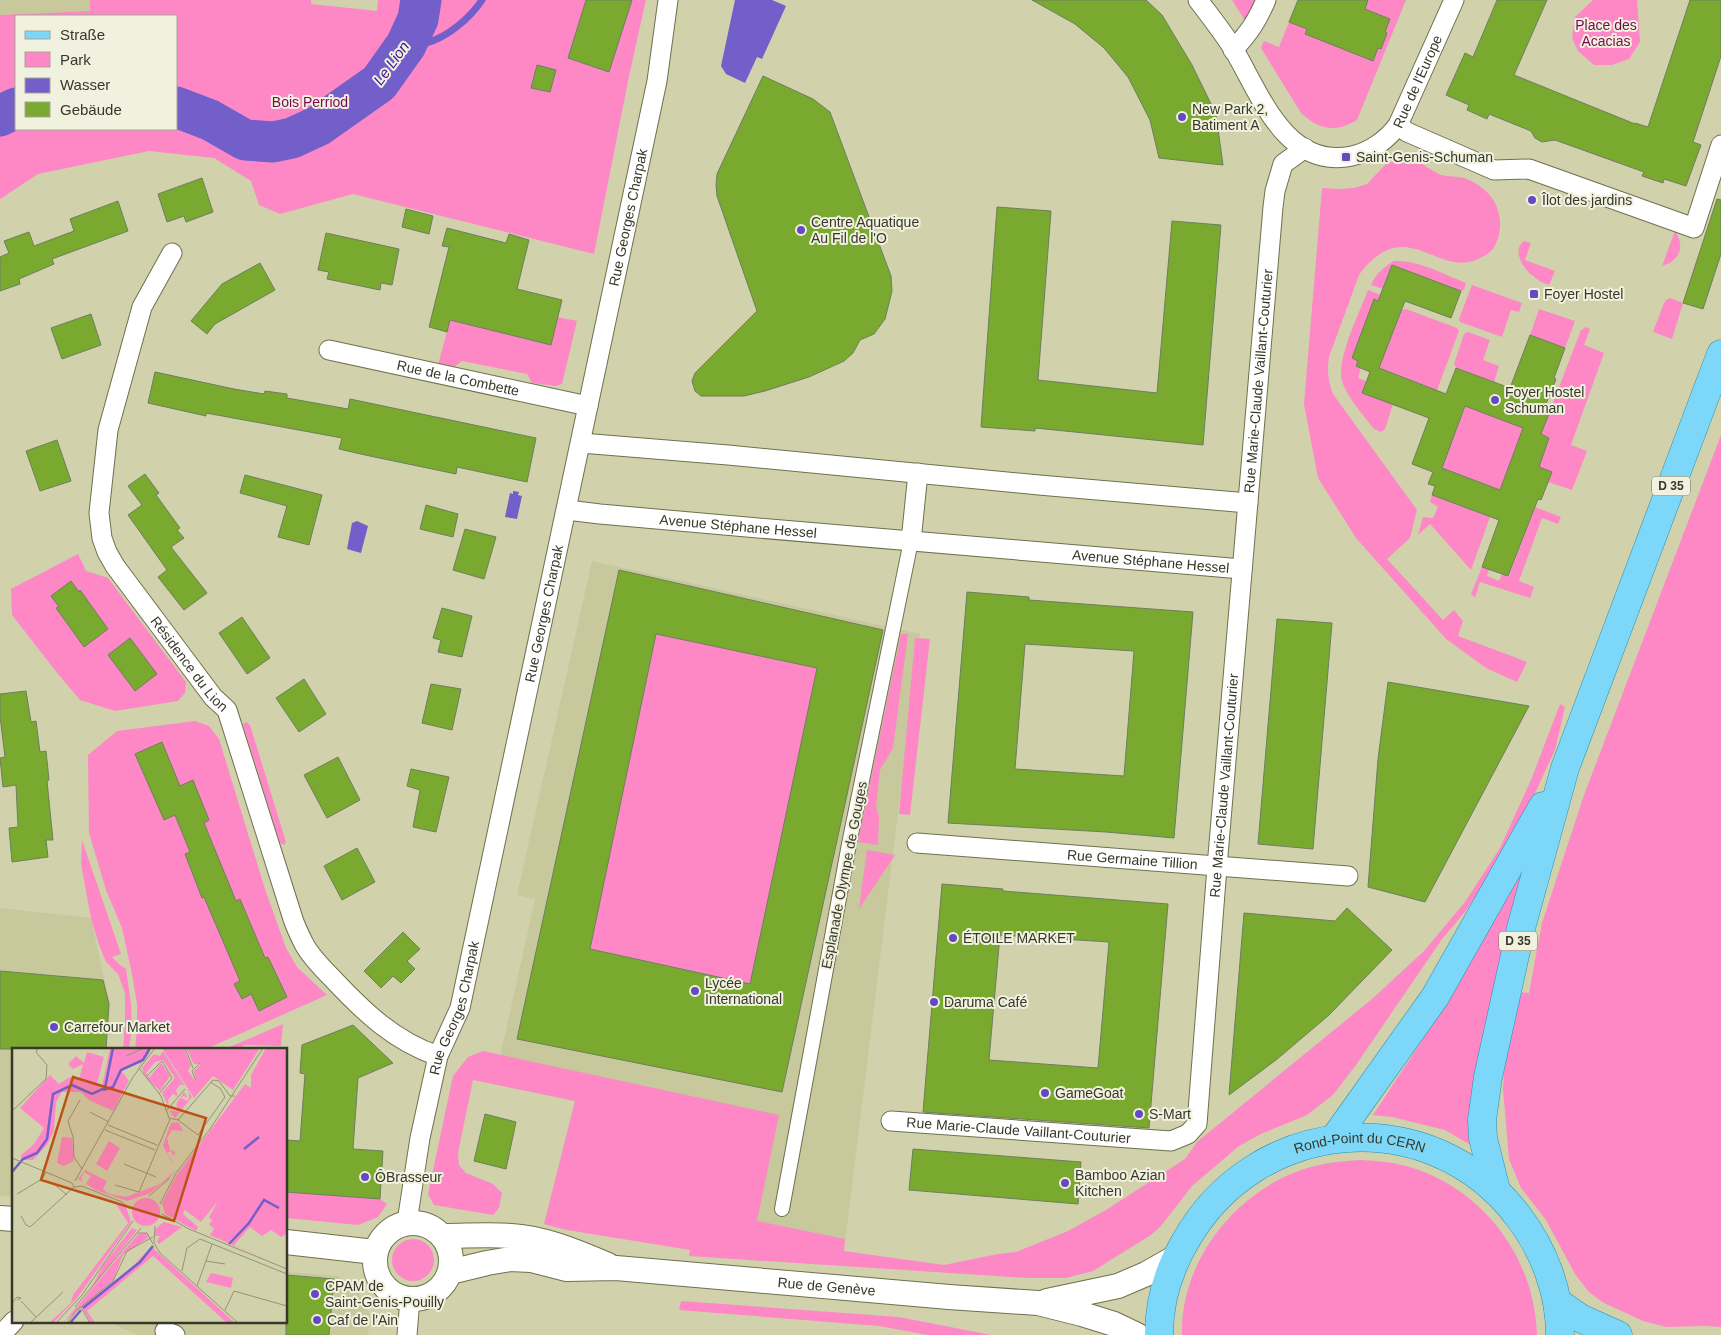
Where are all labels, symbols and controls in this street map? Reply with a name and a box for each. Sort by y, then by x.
legend [15,15,178,130]
park label: Place des Acacias [1575,17,1637,49]
text: Straße [60,26,105,43]
street label: Rue de l'Europe [1390,32,1445,130]
water label: Le Lion [370,38,412,88]
text: Park [60,51,91,68]
text: Wasser [60,76,110,93]
park label: Bois Perriod [272,94,348,110]
text: Gebäude [60,101,122,118]
place label: New Park 2, Batiment A [1192,101,1268,133]
marker: New Park 2, Batiment A [1176,111,1188,123]
street label: Rue Georges Charpak [606,146,651,288]
place label: Saint-Genis-Schuman [1356,149,1493,165]
marker: Saint-Genis-Schuman [1340,151,1352,163]
place label: Îlot des jardins [1541,192,1632,208]
marker: Îlot des jardins [1526,194,1538,206]
place label: Centre Aquatique Au Fil de l'O [811,214,919,246]
marker: Centre Aquatique Au Fil de l'O [795,224,807,236]
street label: Rue Marie-Claude Vaillant-Couturier [1241,268,1276,494]
place label: Foyer Hostel [1544,286,1623,302]
marker: Foyer Hostel [1528,288,1540,300]
street label: Rue de la Combette [395,357,521,399]
place label: Foyer Hostel Schuman [1505,384,1584,416]
marker: Foyer Hostel Schuman [1489,394,1501,406]
road number: D 35 [1652,476,1690,496]
street label: Avenue Stéphane Hessel [659,511,818,541]
street label: Rue Georges Charpak [521,542,566,684]
street label: Avenue Stéphane Hessel [1071,547,1230,576]
street label: Résidence du Lion [147,613,231,715]
street label: Rue Marie-Claude Vaillant-Couturier [1207,673,1241,898]
street label: Esplanade Olympe de Gouges [818,780,870,970]
street label: Rue Germaine Tillion [1066,847,1198,872]
place label: ÉTOILE MARKET [963,930,1075,946]
road number: D 35 [1499,931,1537,950]
marker: ÉTOILE MARKET [947,932,959,944]
street label: Rue Georges Charpak [426,938,482,1076]
place label: Lycée International [705,975,782,1007]
marker: Lycée International [689,985,701,997]
place label: Daruma Café [944,994,1027,1010]
marker: Daruma Café [928,996,940,1008]
place label: Carrefour Market [64,1019,170,1035]
marker: Carrefour Market [48,1021,60,1033]
inset map [12,1048,288,1322]
place label: GameGoat [1055,1085,1124,1101]
marker: GameGoat [1039,1087,1051,1099]
place label: S-Mart [1149,1106,1191,1122]
marker: S-Mart [1133,1108,1145,1120]
street label: Rue Marie-Claude Vaillant-Couturier [906,1114,1132,1146]
street label: Rond-Point du CERN [1292,1130,1428,1157]
place label: Bamboo Azian Kitchen [1075,1167,1165,1199]
place label: ÔBrasseur [375,1169,442,1185]
marker: ÔBrasseur [359,1171,371,1183]
marker: Bamboo Azian Kitchen [1059,1177,1071,1189]
street label: Rue de Genève [777,1274,876,1299]
place label: CPAM de Saint-Genis-Pouilly [325,1278,444,1310]
marker: CPAM de Saint-Genis-Pouilly [309,1288,321,1300]
place label: Caf de l'Ain [327,1312,398,1328]
marker: Caf de l'Ain [311,1314,323,1326]

